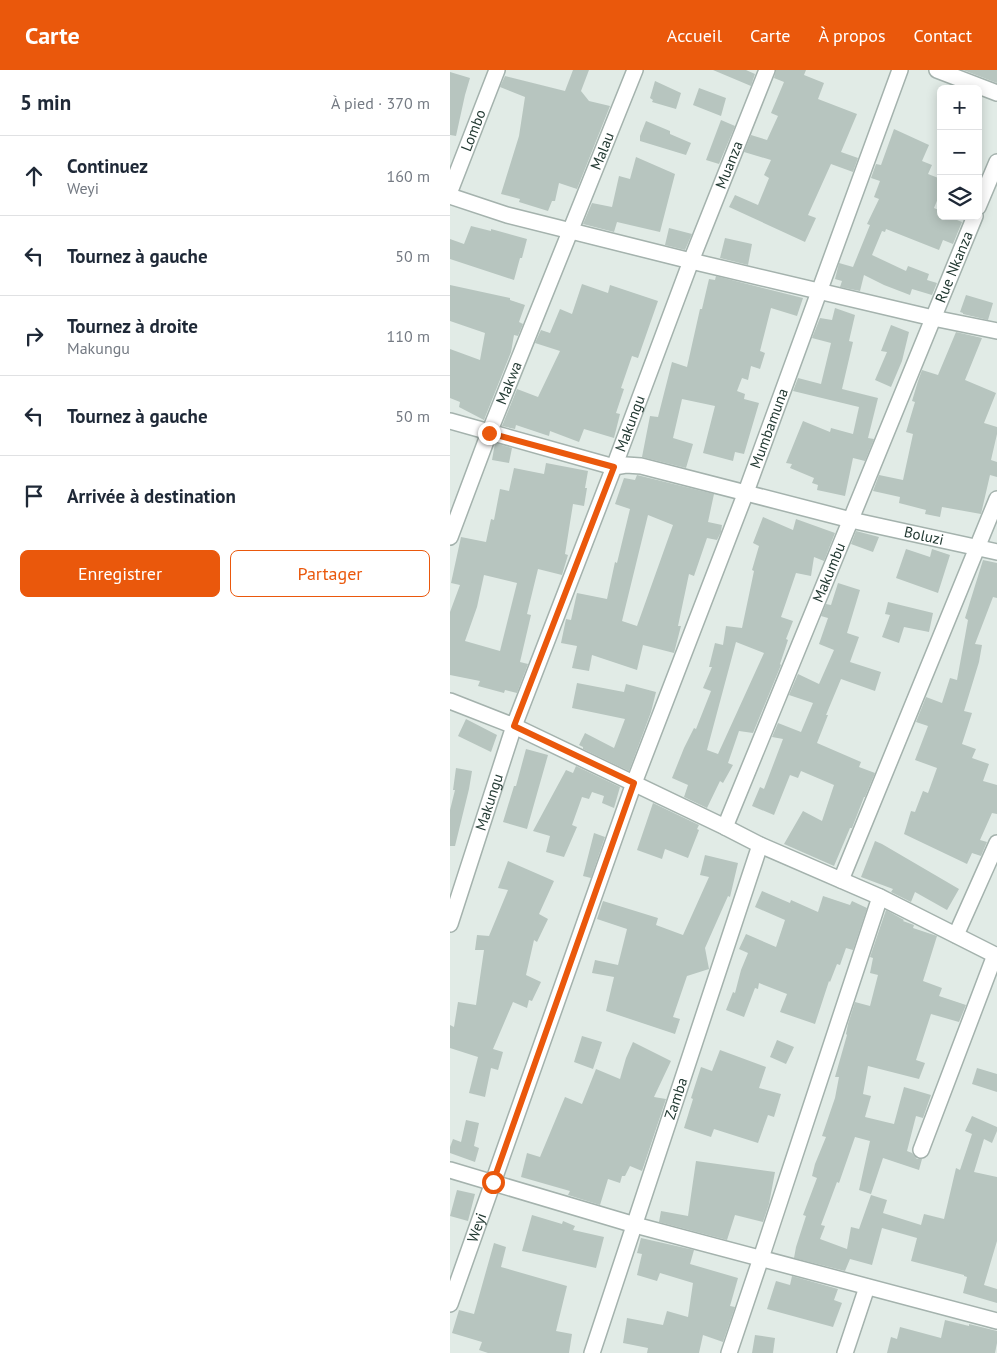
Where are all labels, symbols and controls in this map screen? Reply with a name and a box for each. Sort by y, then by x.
text: Carte [25,20,80,51]
text: Accueil [667,24,722,47]
text: Carte [750,24,791,47]
text: À propos [819,24,886,47]
text: Contact [914,24,972,47]
map controls [937,85,982,220]
button: + [937,85,982,130]
text: 5 min [20,89,71,116]
text: À pied · 370 m [331,93,430,113]
street label: Lombo [456,107,490,154]
street label: Malau [586,129,618,173]
button: − [937,130,982,175]
street label: Muanza [711,138,747,191]
text: Continuez [67,154,148,178]
icon: ahead [20,162,48,190]
text: 160 m [387,166,430,186]
button: layers [937,175,982,220]
text: Weyi [67,178,99,198]
street label: Rue Nkanza [931,228,977,305]
icon: left [20,242,48,270]
text: Tournez à gauche [67,244,208,268]
text: 50 m [395,246,430,266]
text: Tournez à droite [67,314,198,338]
icon: right [20,322,48,350]
text: 110 m [387,326,430,346]
text: Makungu [67,338,130,358]
street label: Makwa [491,358,526,407]
street label: Mumbamuna [745,386,792,471]
street label: Makungu [611,393,649,454]
icon: left [20,402,48,430]
text: Tournez à gauche [67,404,208,428]
text: 50 m [395,406,430,426]
route end [478,422,501,445]
icon: arrive [20,482,48,510]
text: Arrivée à destination [67,484,236,508]
street label: Boluzi [902,522,946,549]
street label: Makumbu [808,540,849,605]
button: Enregistrer [20,550,220,597]
button: Partager [230,550,430,597]
street label: Makungu [471,771,507,833]
street label: Zamba [660,1075,691,1122]
route start [482,1171,505,1194]
street label: Weyi [463,1210,490,1245]

